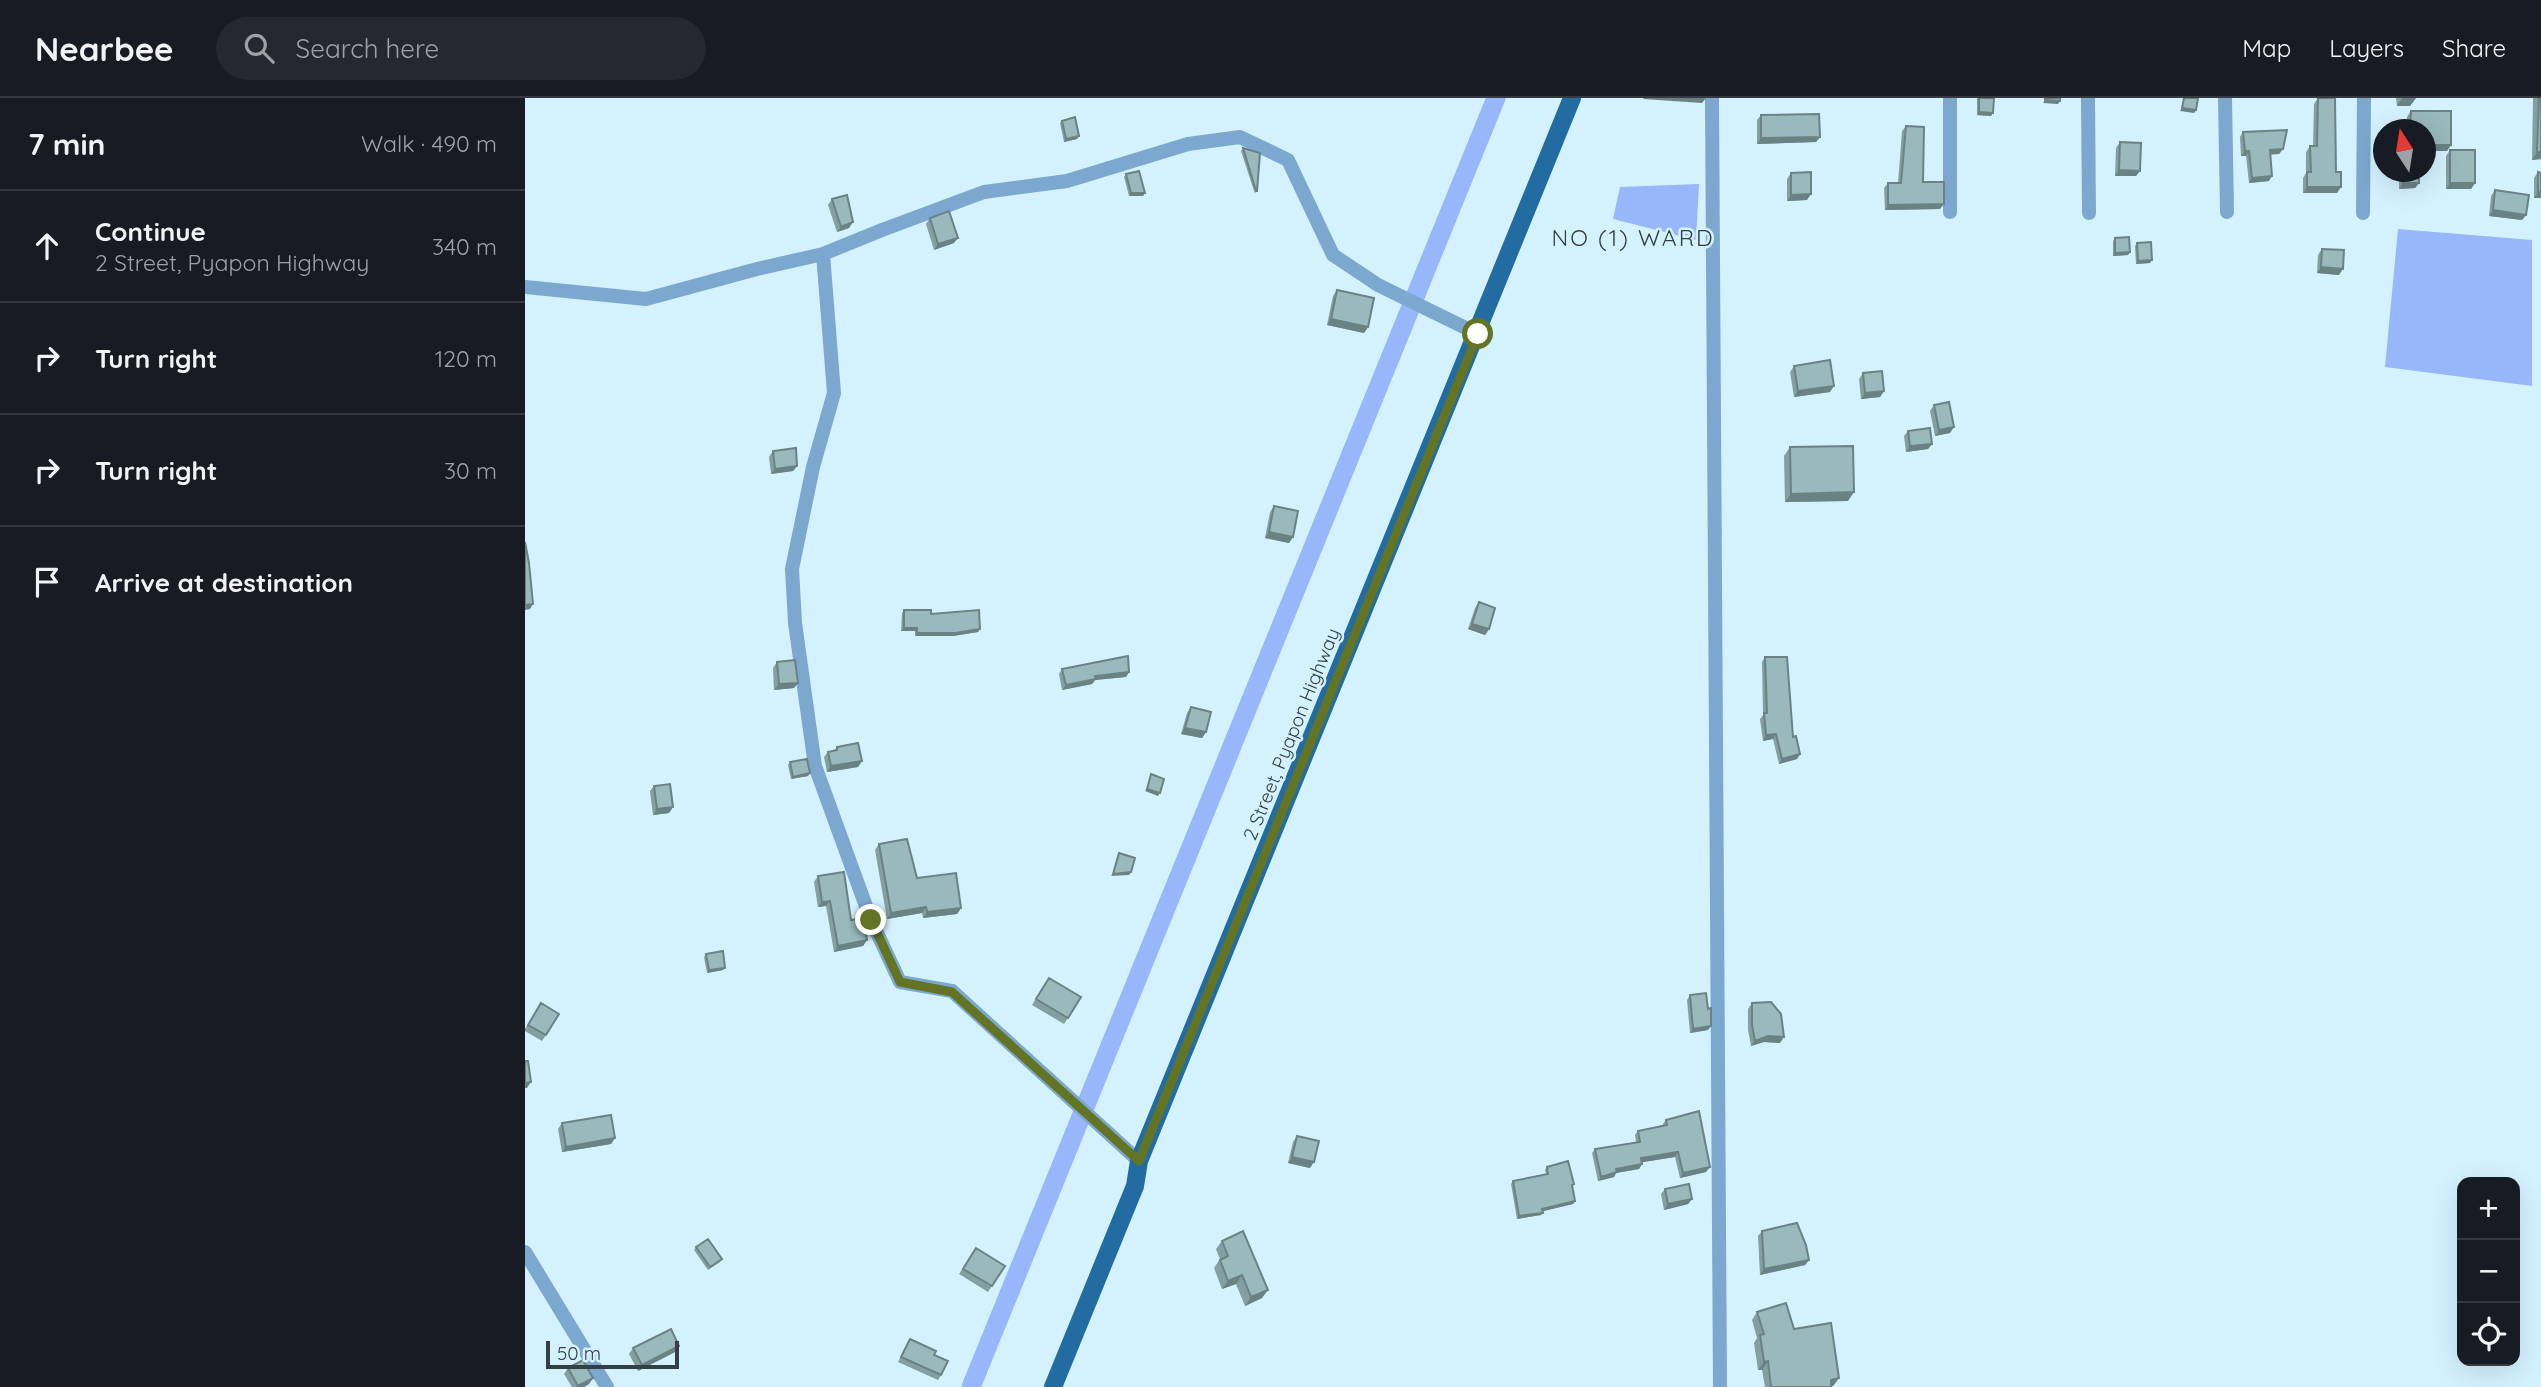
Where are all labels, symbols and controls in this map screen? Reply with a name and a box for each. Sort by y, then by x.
search box [216,17,706,80]
text: Nearbee [35,28,174,69]
icon: search [240,29,278,67]
text: Search here [296,32,439,65]
text: Map [2242,33,2291,63]
text: Layers [2329,33,2404,63]
text: Share [2442,33,2506,63]
north arrow [2373,119,2436,182]
text: 7 min [28,125,106,163]
text: Walk · 490 m [361,129,497,158]
text: Continue [95,215,206,248]
district label: NO (1) WARD [1551,223,1715,252]
icon: ahead [28,227,66,265]
text: 340 m [432,232,497,261]
text: 2 Street, Pyapon Highway [95,248,369,277]
route start [1462,318,1493,349]
icon: right [28,339,66,377]
text: Turn right [95,342,217,375]
text: 120 m [435,344,497,373]
icon: right [28,451,66,489]
text: Turn right [95,454,217,487]
text: 30 m [444,456,497,485]
icon: arrive [28,563,66,601]
text: Arrive at destination [95,566,353,599]
street label: 2 Street, Pyapon Highway [1237,624,1345,844]
route end [855,904,886,935]
map controls [2457,1177,2520,1366]
button: + [2457,1177,2520,1240]
button: − [2457,1240,2520,1303]
button: locate [2457,1303,2520,1366]
scale bar [546,1338,679,1370]
text: 50 m [557,1341,601,1365]

